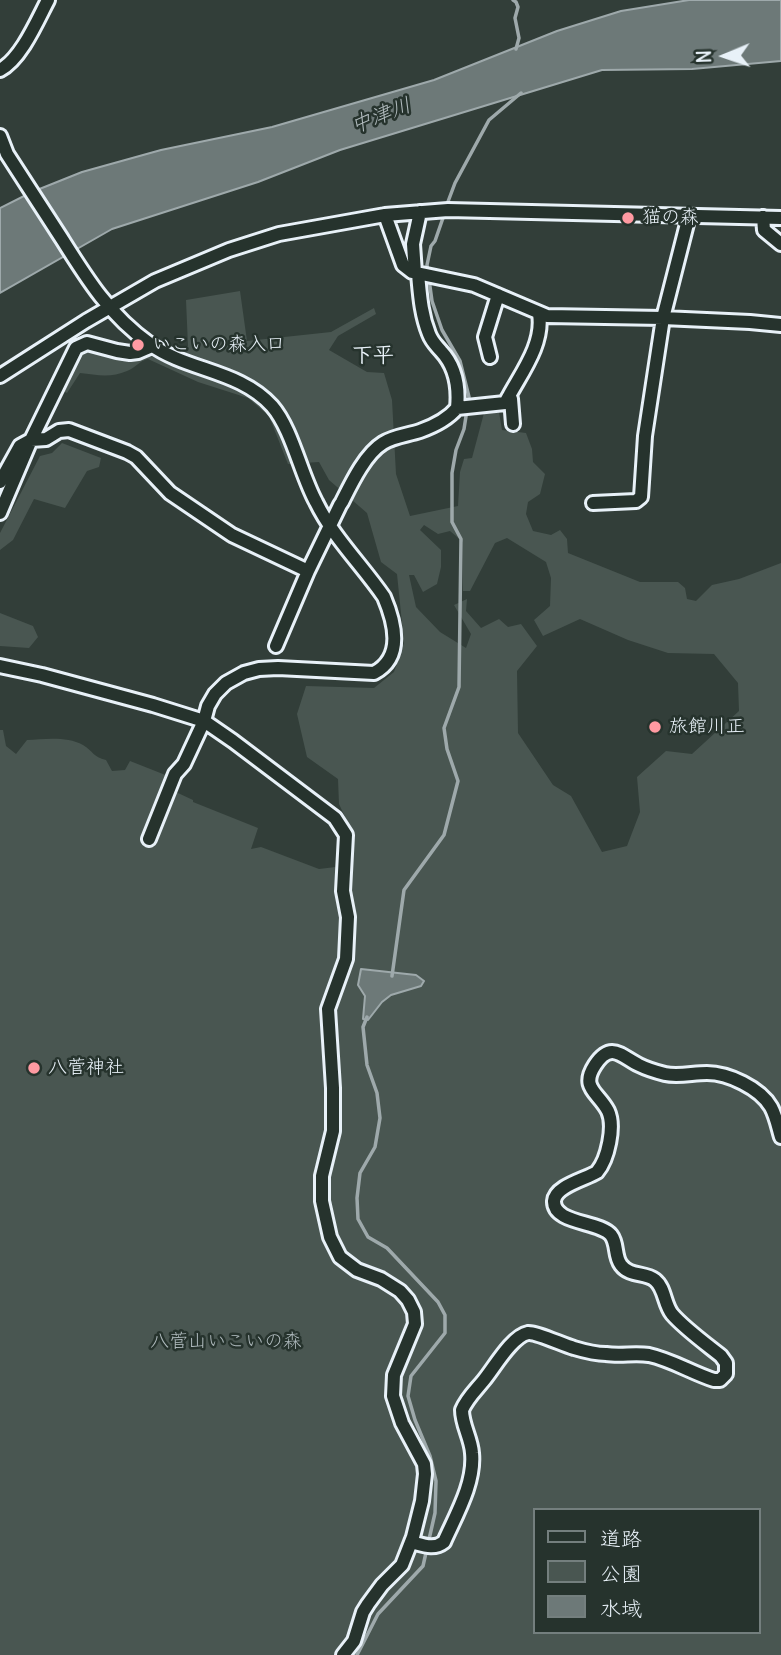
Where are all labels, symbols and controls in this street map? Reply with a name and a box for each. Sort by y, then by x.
north arrow [690,21,760,91]
text: N [692,50,716,64]
water label: 中津川 [347,93,415,139]
place label: 猫の森 [642,207,699,229]
marker: 猫の森 [620,210,636,226]
place label: いこいの森入口 [152,334,285,356]
marker: いこいの森入口 [130,337,146,353]
district label: 下平 [352,343,394,369]
place label: 旅館川正 [669,716,745,738]
marker: 旅館川正 [647,719,663,735]
place label: 八菅神社 [48,1057,124,1079]
marker: 八菅神社 [26,1060,42,1076]
park label: 八菅山いこいの森 [150,1331,302,1353]
legend [532,1508,760,1634]
text: 道路 [600,1525,642,1552]
text: 公園 [600,1560,642,1587]
text: 水域 [600,1595,642,1622]

